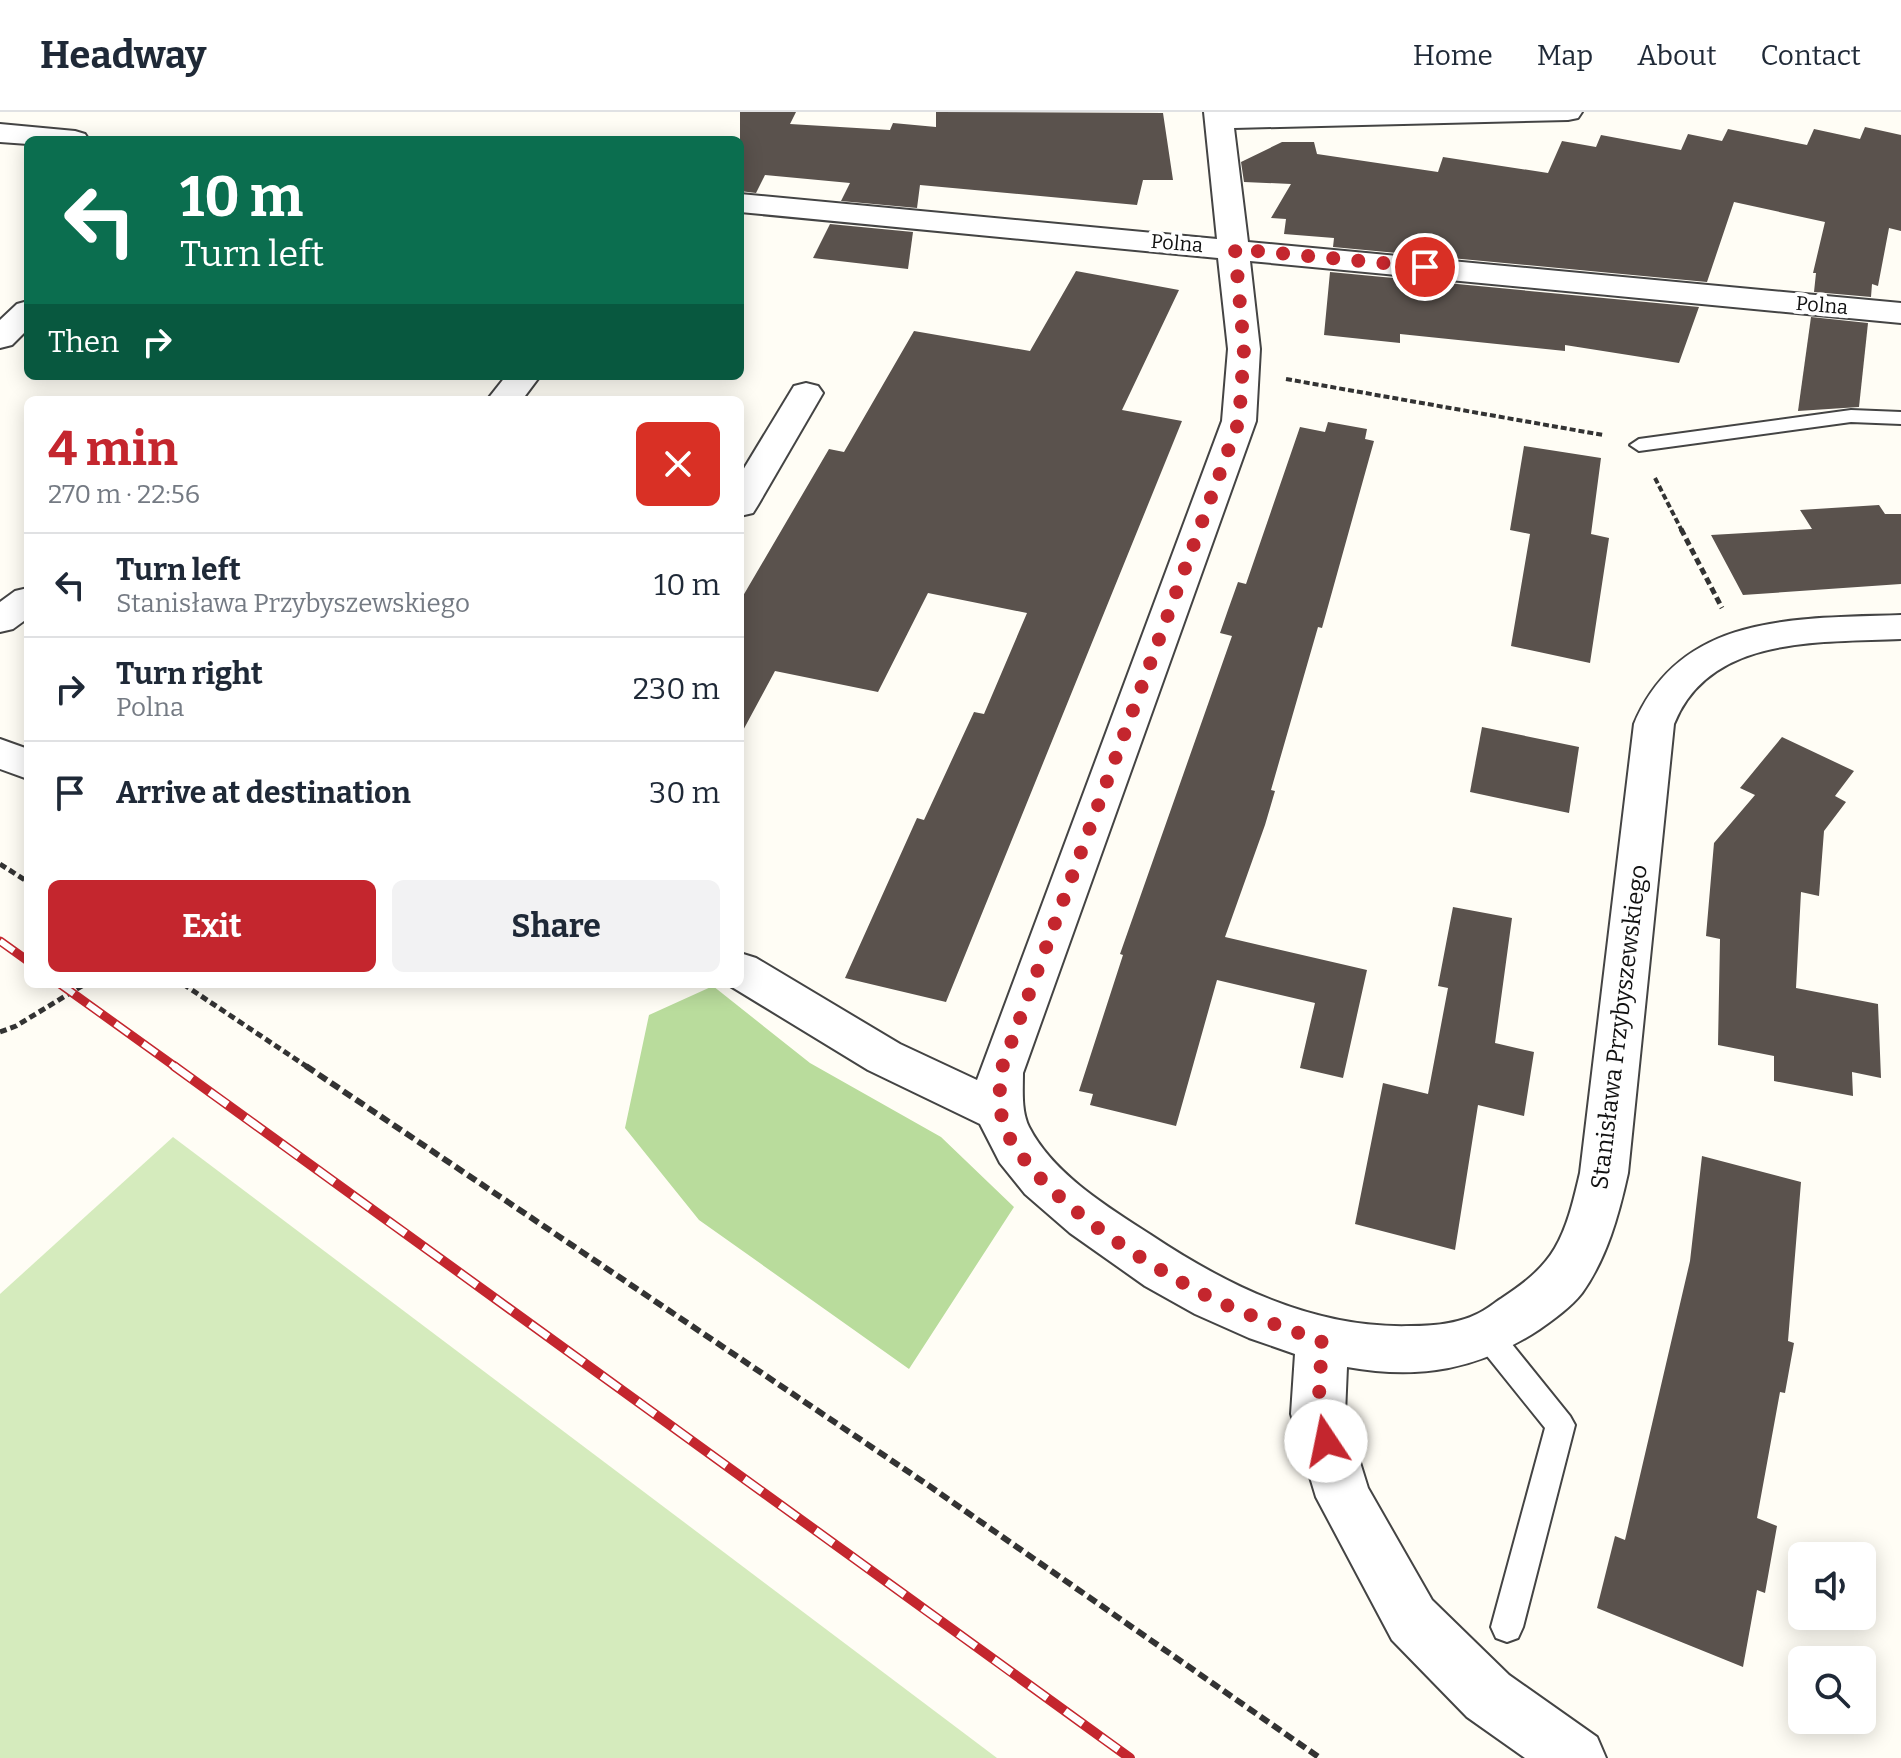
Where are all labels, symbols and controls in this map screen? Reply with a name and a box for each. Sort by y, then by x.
text: Headway [40,32,206,78]
text: Home [1413,39,1493,72]
text: Map [1537,39,1593,72]
text: About [1637,39,1717,72]
text: Contact [1761,39,1861,72]
text: 10 m [180,164,303,231]
icon: left [48,168,152,272]
street label: Polna [1150,229,1204,257]
text: Turn left [180,232,324,276]
pin [1391,233,1459,301]
icon: arrive [1403,245,1447,289]
street label: Polna [1795,291,1849,319]
icon: right [135,320,179,364]
text: Then [48,324,119,360]
text: 4 min [48,420,178,478]
button: close [636,422,720,506]
text: 270 m · 22:56 [48,479,200,510]
text: Turn left [116,552,241,588]
icon: left [48,563,92,607]
text: 10 m [654,567,720,603]
text: Stanisława Przybyszewskiego [116,588,470,619]
text: Turn right [116,656,263,692]
icon: right [48,667,92,711]
text: 230 m [633,671,720,707]
text: Polna [116,692,184,723]
icon: arrive [48,771,92,815]
text: Arrive at destination [116,775,411,811]
text: 30 m [649,775,720,811]
street label: Stanisława Przybyszewskiego [1585,863,1653,1191]
button: Exit [48,880,376,972]
button: Share [392,880,720,972]
position arrow [1284,1399,1368,1483]
map controls [1788,1542,1876,1734]
button: sound [1788,1542,1876,1630]
button: search [1788,1646,1876,1734]

